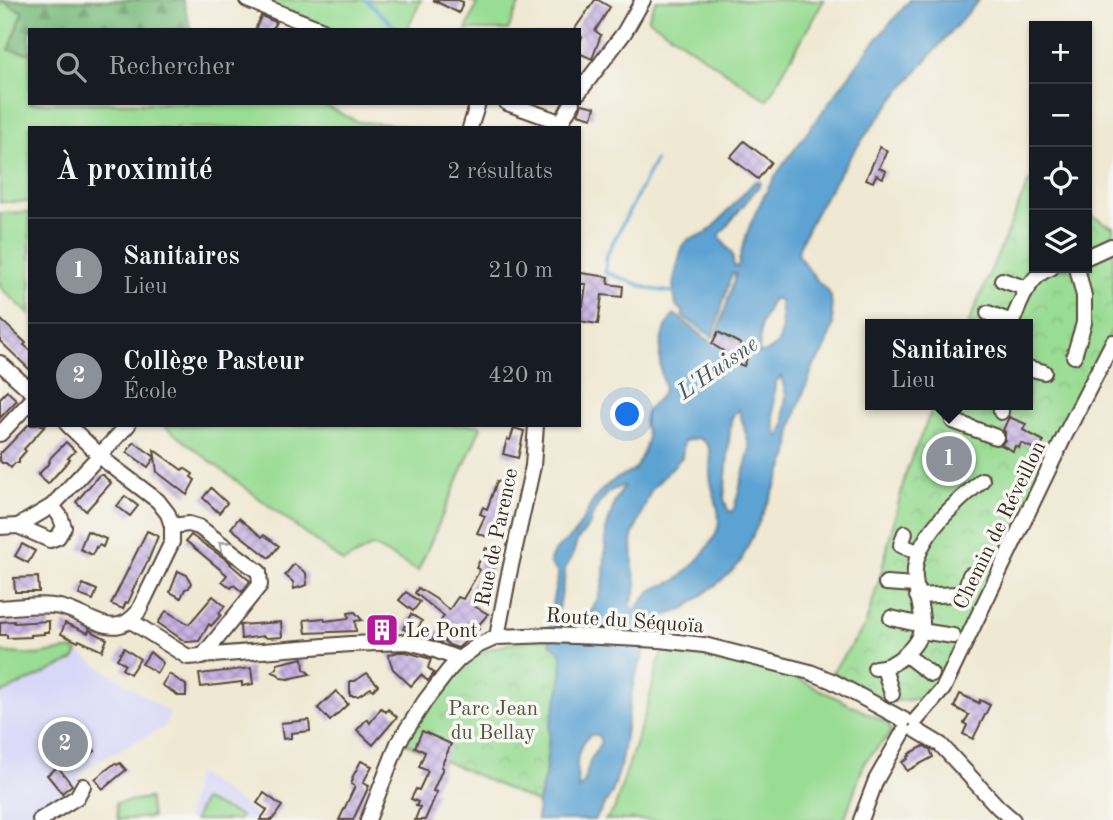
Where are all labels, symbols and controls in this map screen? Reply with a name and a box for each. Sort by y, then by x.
map controls [1029,21,1092,273]
button: + [1029,21,1092,84]
search box [28,28,581,105]
icon: search [52,48,90,86]
text: Rechercher [108,54,235,80]
button: − [1029,84,1092,147]
button: locate [1029,147,1092,210]
text: À proximité [56,156,213,186]
text: 2 résultats [447,160,553,183]
button: layers [1029,210,1092,273]
text: Sanitaires [123,244,240,270]
text: 1 [72,259,86,282]
text: 210 m [488,259,553,282]
text: Lieu [123,275,167,298]
popup [865,319,1033,410]
water label: L'Huisne [672,332,762,405]
text: Sanitaires [891,338,1007,364]
text: Collège Pasteur [123,349,304,375]
text: 2 [72,364,86,387]
text: 420 m [488,364,553,387]
text: Lieu [891,369,935,392]
text: École [123,380,177,403]
your location [610,397,644,431]
pin: 1 [926,433,972,485]
street label: Chemin de Réveillon [950,438,1050,613]
street label: Rue de Parence [473,466,522,608]
one-way arrow [218,540,231,553]
street label: Route du Séquoïa [545,605,705,638]
building icon: Le Pont [363,611,401,649]
place label: Le Pont [406,621,478,642]
park label: Parc Jean du Bellay [448,699,538,744]
pin: 2 [42,718,88,770]

